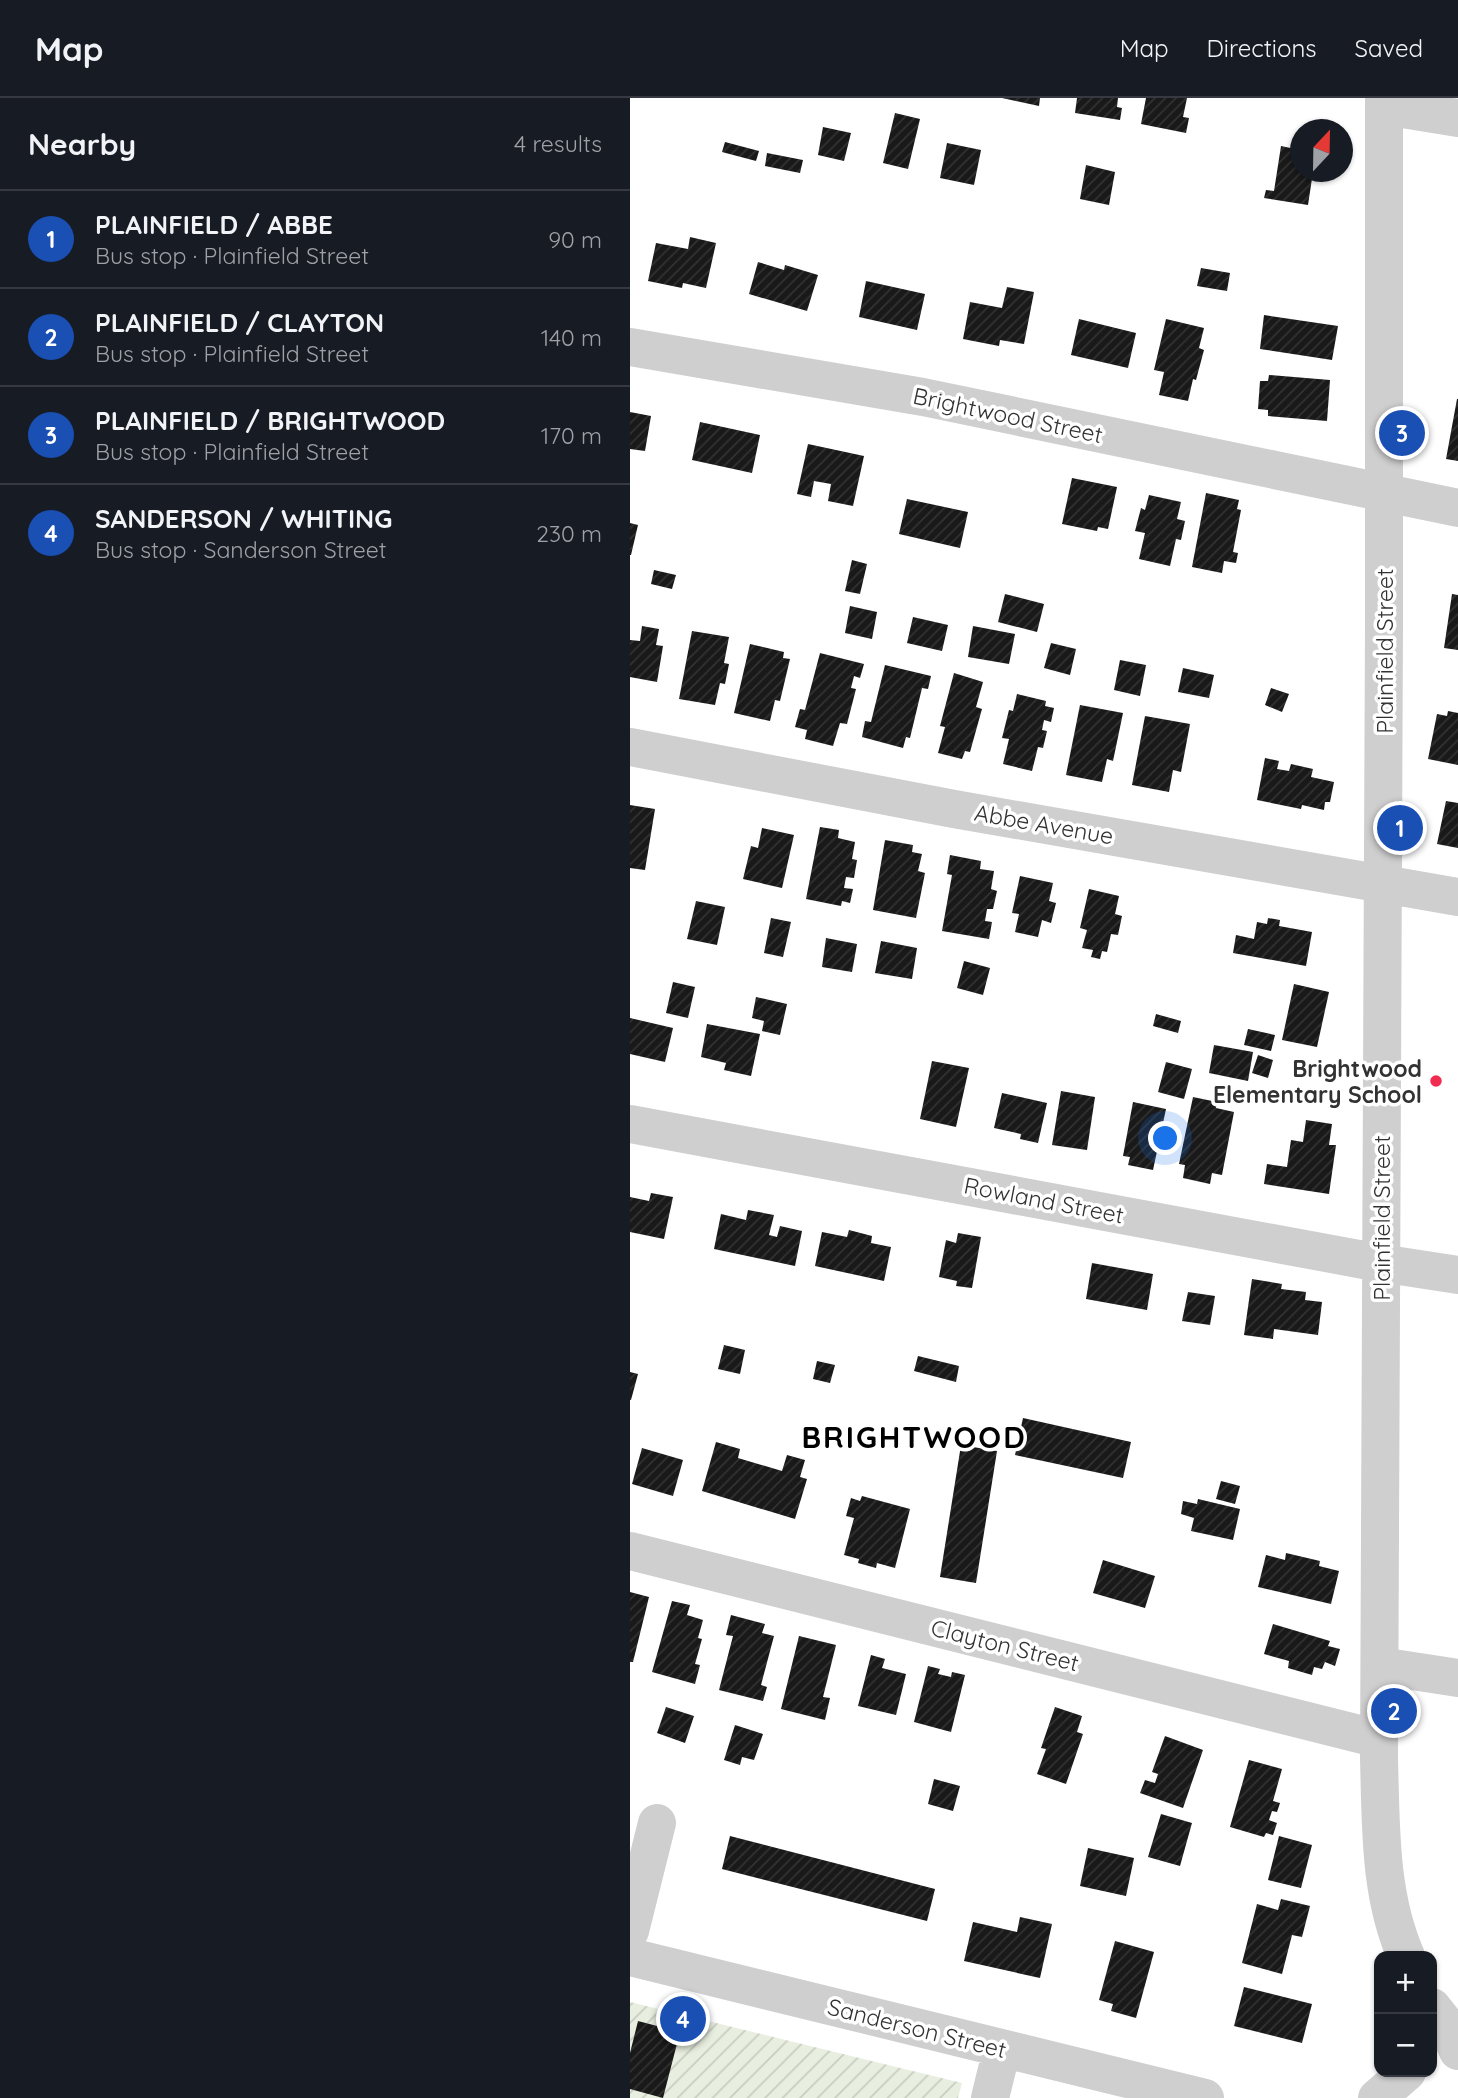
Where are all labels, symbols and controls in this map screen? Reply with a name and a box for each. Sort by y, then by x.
text: Map [35,28,103,69]
text: Map [1120,33,1169,63]
text: Directions [1207,33,1317,63]
text: Saved [1355,33,1423,63]
north arrow [1290,119,1353,182]
text: Nearby [28,125,136,163]
text: 4 results [514,129,602,158]
text: PLAINFIELD / ABBE [95,208,333,241]
text: 1 [47,225,55,254]
text: 90 m [548,225,602,254]
text: Bus stop · Plainfield Street [95,241,369,270]
text: PLAINFIELD / CLAYTON [95,306,384,339]
text: 2 [44,323,58,352]
text: 140 m [541,323,602,352]
text: Bus stop · Plainfield Street [95,339,369,368]
street label: Brightwood Street [911,381,1106,449]
text: PLAINFIELD / BRIGHTWOOD [95,404,445,437]
pin: 3 [1379,407,1425,459]
text: 3 [45,421,57,450]
text: 170 m [541,421,602,450]
text: Bus stop · Plainfield Street [95,437,369,466]
text: SANDERSON / WHITING [95,502,392,535]
text: 4 [44,519,58,548]
text: 230 m [536,519,602,548]
text: Bus stop · Sanderson Street [95,535,387,564]
street label: Plainfield Street [1370,568,1399,734]
street label: Abbe Avenue [972,798,1116,850]
pin: 1 [1377,802,1423,854]
place label: Brightwood Elementary School [1213,1054,1422,1109]
marker: Brightwood Elementary School [1428,1073,1444,1089]
your location [1148,1121,1182,1155]
street label: Plainfield Street [1367,1135,1396,1301]
street label: Rowland Street [962,1170,1127,1230]
district label: BRIGHTWOOD [801,1418,1027,1456]
street label: Clayton Street [928,1613,1082,1677]
pin: 2 [1371,1685,1417,1737]
map controls [1374,1951,1437,2077]
button: + [1374,1951,1437,2014]
street label: Sanderson Street [825,1992,1010,2064]
pin: 4 [660,1993,706,2045]
button: − [1374,2014,1437,2077]

